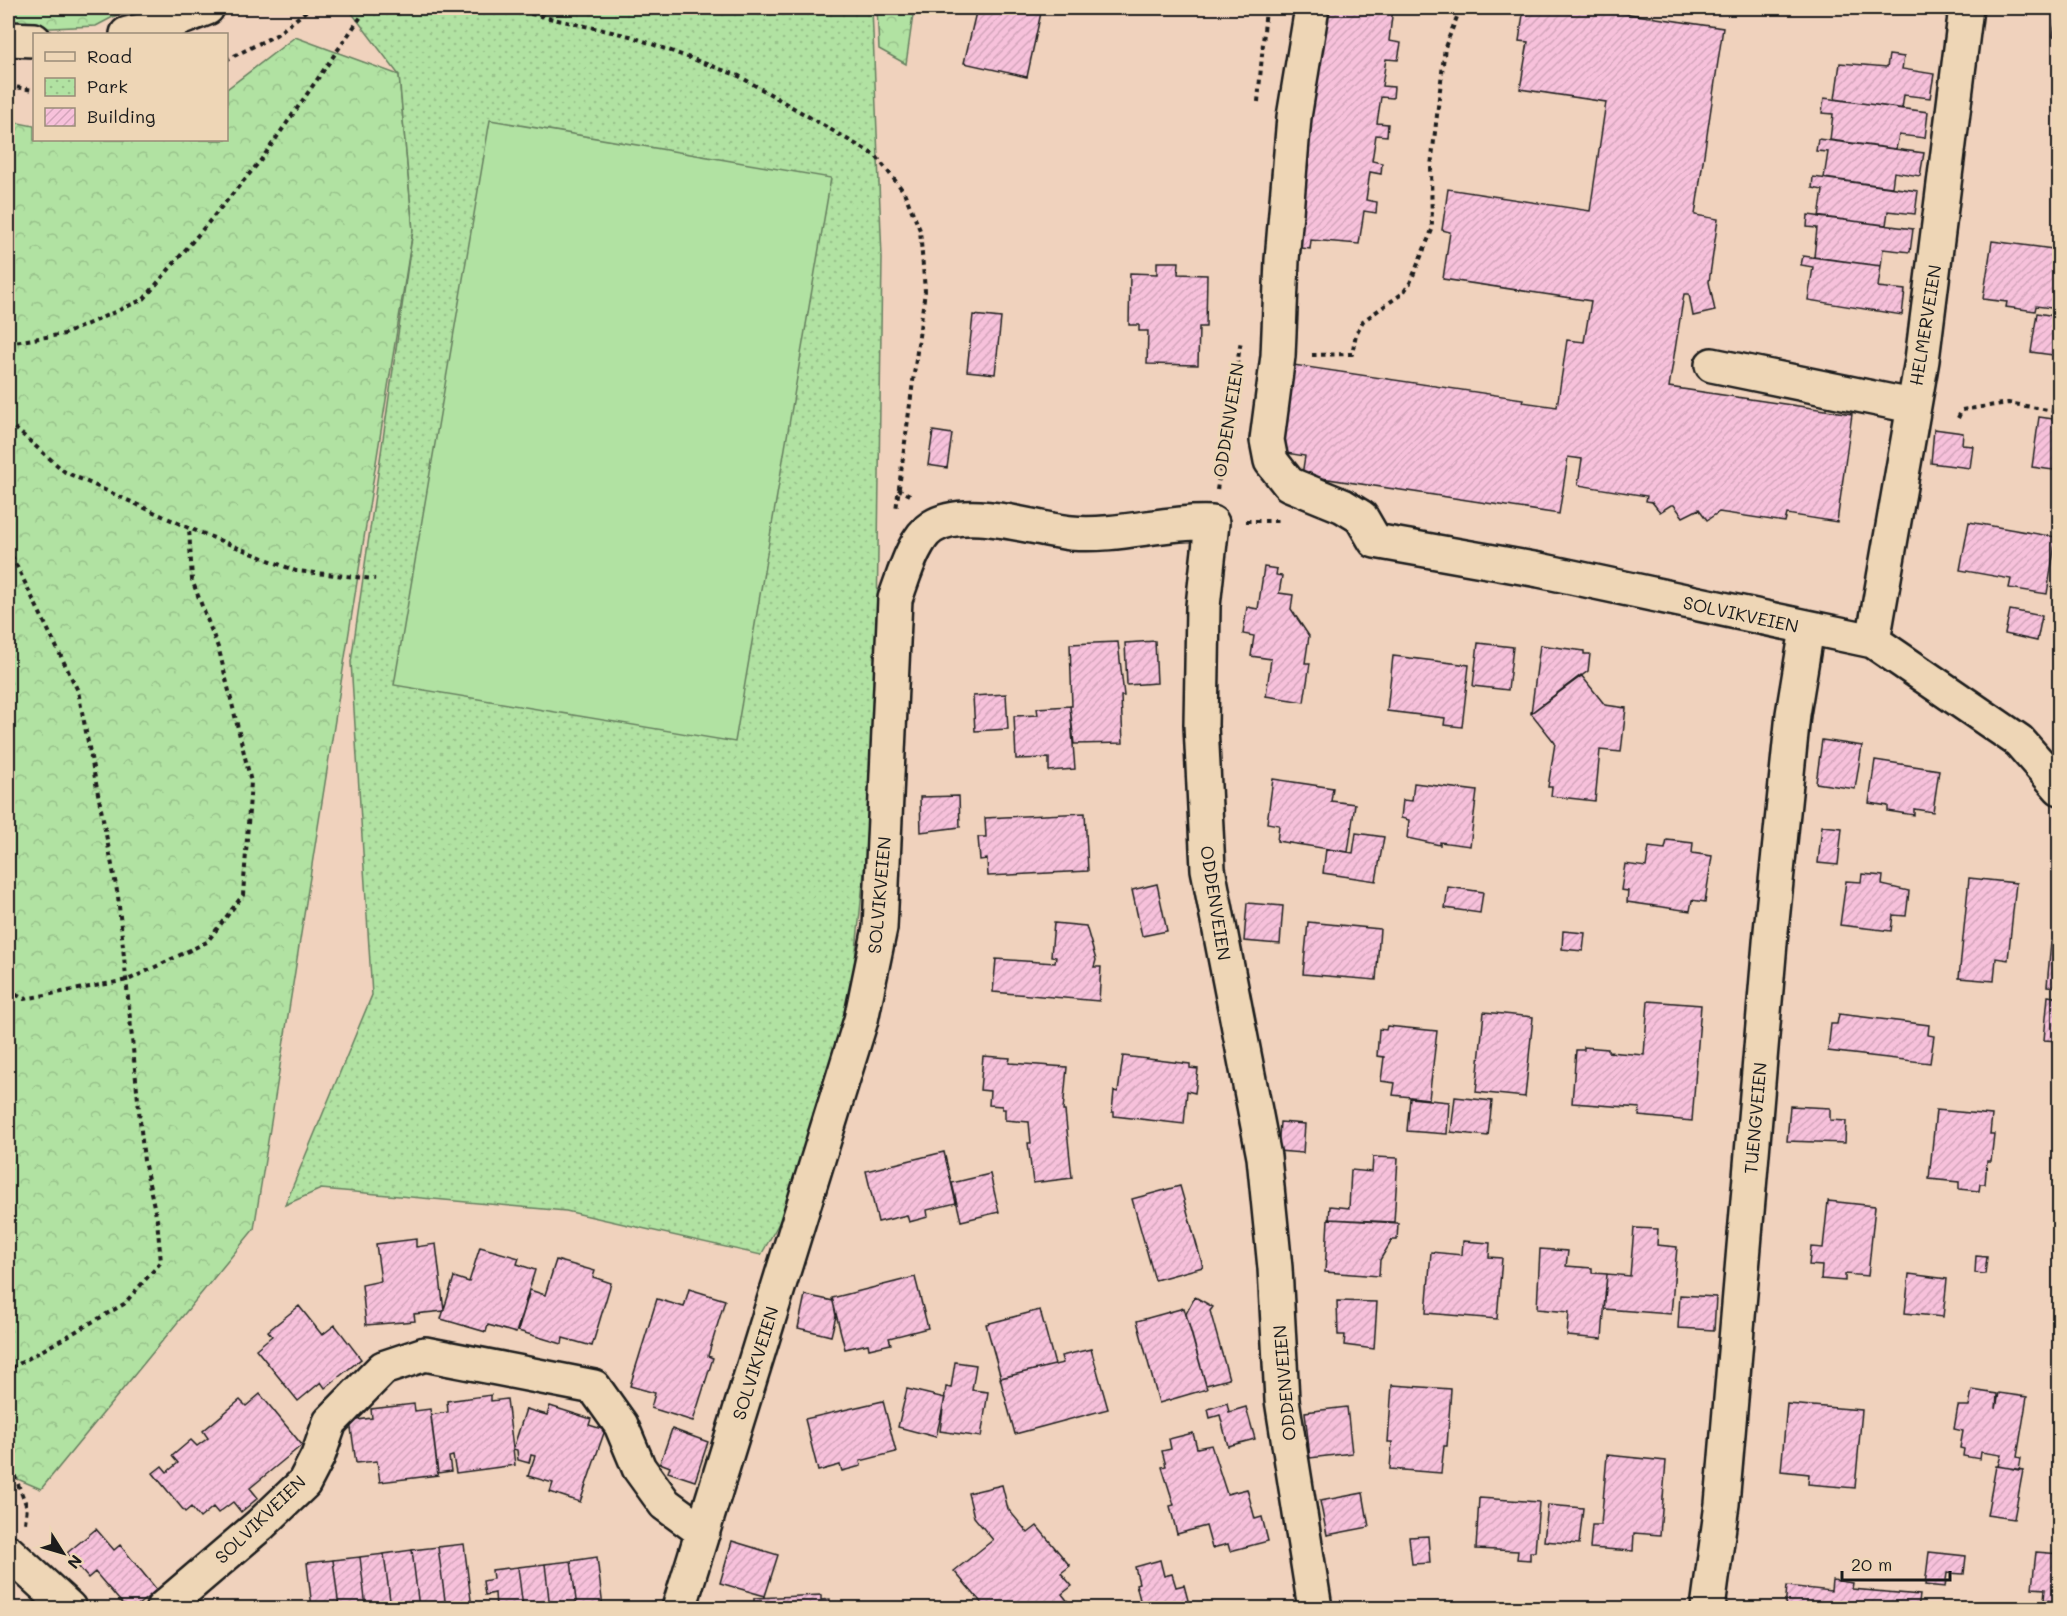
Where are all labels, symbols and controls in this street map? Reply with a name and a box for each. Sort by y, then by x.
legend [33,33,228,141]
text: Road [87,44,132,68]
text: Park [87,74,128,98]
text: Building [87,104,155,128]
street label: HELMERVEIEN [1904,263,1946,387]
street label: ODDENVEIEN [1207,361,1249,479]
street label: SOLVIKVEIEN [1681,590,1801,638]
street label: SOLVIKVEIEN [862,835,896,955]
street label: ODDENVEIEN [1195,844,1237,962]
street label: TUENGVEIEN [1738,1061,1772,1175]
street label: SOLVIKVEIEN [726,1303,784,1423]
street label: ODDENVEIEN [1267,1324,1301,1442]
street label: SOLVIKVEIEN [209,1470,311,1568]
north arrow [33,1523,93,1583]
scale bar [1842,1544,1950,1582]
text: N [63,1551,87,1574]
text: 20 m [1851,1552,1892,1576]

